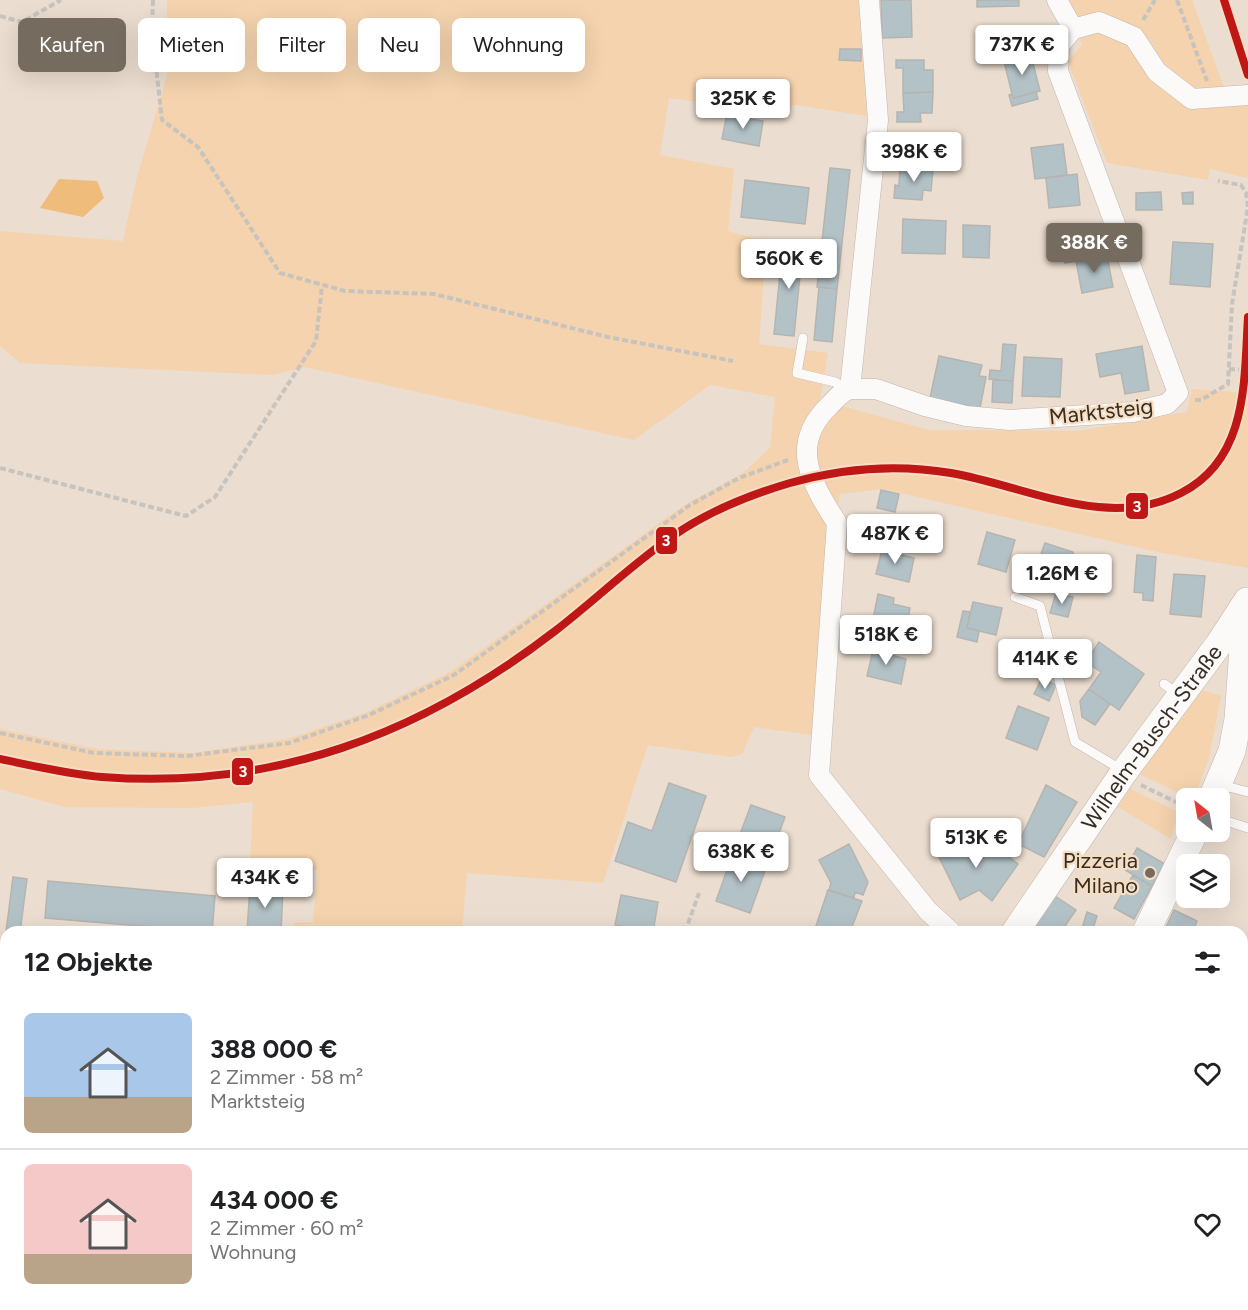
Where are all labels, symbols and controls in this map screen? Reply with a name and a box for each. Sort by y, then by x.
chip: Kaufen [18,18,126,72]
chip: Mieten [138,18,245,72]
chip: Filter [257,18,346,72]
chip: Neu [358,18,440,72]
chip: Wohnung [452,18,585,72]
pin: 737K € [973,25,1071,76]
text: 737K € [989,32,1055,56]
pin: 325K € [694,79,792,130]
text: 325K € [710,86,776,110]
pin: 398K € [865,132,963,183]
text: 398K € [881,139,947,163]
pin: 388K € [1045,223,1143,274]
text: 388K € [1060,230,1128,254]
pin: 560K € [740,239,838,290]
text: 560K € [755,246,823,270]
street label: Marktsteig [1048,393,1155,430]
line badge: 3 [1125,492,1149,520]
text: 3 [1133,497,1142,516]
pin: 487K € [846,514,944,565]
text: 487K € [861,521,929,545]
line badge: 3 [655,526,678,555]
text: 3 [662,531,671,550]
pin: 1.26M € [1007,554,1117,605]
text: 1.26M € [1026,561,1098,585]
pin: 518K € [837,615,935,666]
text: 518K € [854,622,918,646]
pin: 414K € [996,639,1094,690]
street label: Wilhelm-Busch-Straße [1076,639,1228,835]
text: 414K € [1012,646,1078,670]
line badge: 3 [231,757,254,786]
text: 3 [239,762,248,781]
north arrow [1176,788,1230,842]
map controls [1176,788,1230,908]
pin: 513K € [927,818,1025,869]
text: 513K € [944,825,1008,849]
pin: 638K € [692,832,790,883]
text: 638K € [708,839,774,863]
place label: Pizzeria Milano [1063,847,1138,899]
button: layers [1176,854,1230,908]
pin: 434K € [216,858,314,909]
text: 434K € [231,865,299,889]
marker: Pizzeria Milano [1143,866,1157,880]
text: 12 Objekte [24,946,153,978]
icon: filters [1191,946,1224,979]
text: 388 000 € [210,1033,337,1065]
icon: home [72,1037,144,1109]
icon: heart [1191,1057,1224,1090]
text: 2 Zimmer · 58 m² [210,1065,363,1089]
text: Marktsteig [210,1089,305,1113]
text: 434 000 € [210,1184,338,1216]
icon: home [72,1188,144,1260]
icon: heart [1191,1208,1224,1241]
text: 2 Zimmer · 60 m² [210,1216,364,1240]
text: Wohnung [210,1240,296,1264]

